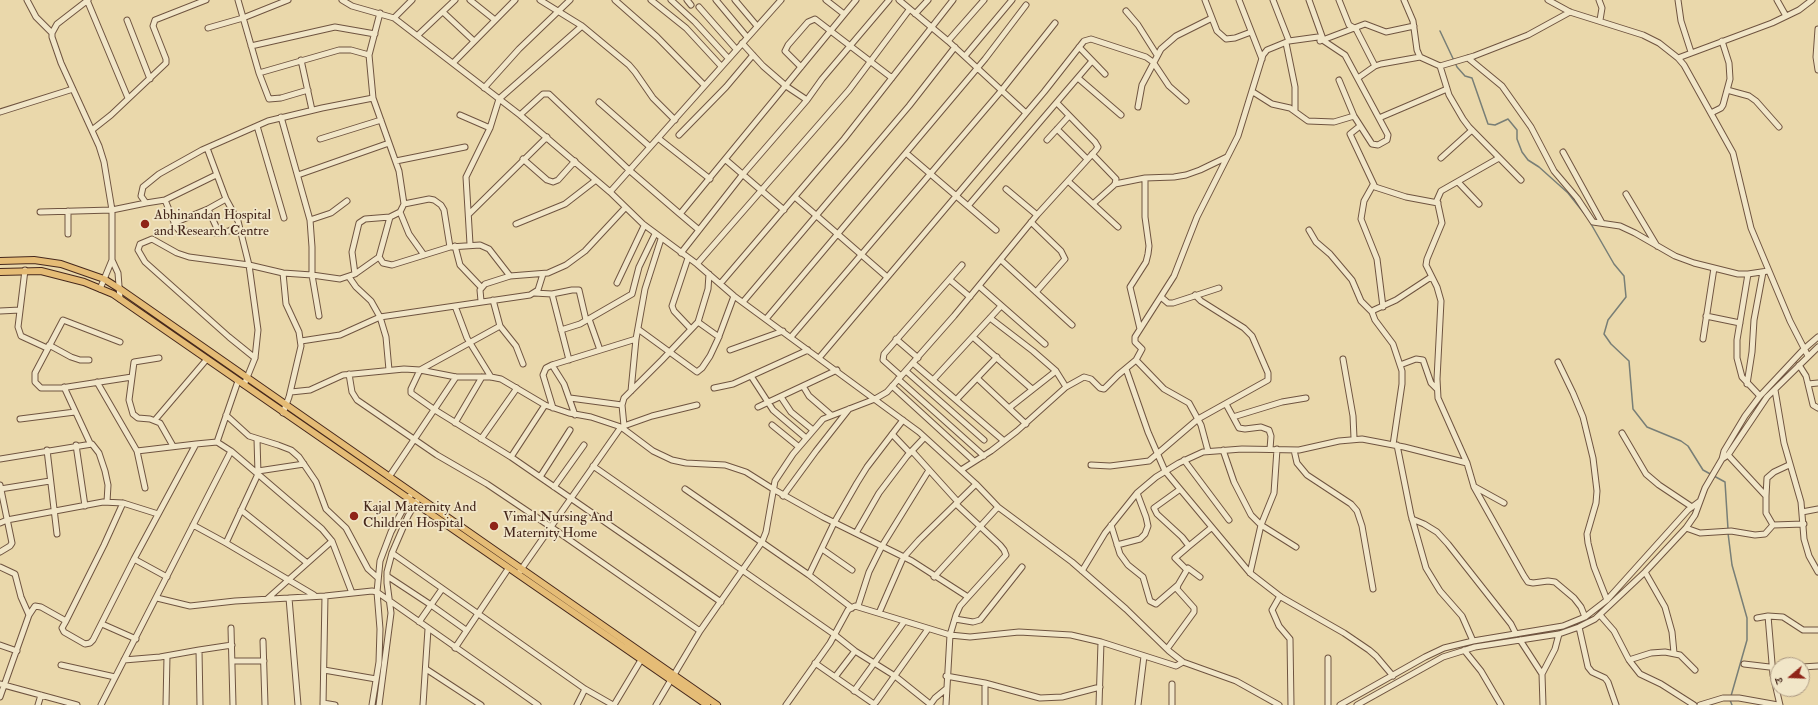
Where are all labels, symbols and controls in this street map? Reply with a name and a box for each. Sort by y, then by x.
place label: Abhinandan Hospital and Research Centre [154,208,271,240]
marker: Abhinandan Hospital and Research Centre [139,218,151,230]
place label: Kajal Maternity And Children Hospital [363,500,476,532]
marker: Kajal Maternity And Children Hospital [348,510,360,522]
place label: Vimal Nursing And Maternity Home [503,510,613,542]
marker: Vimal Nursing And Maternity Home [488,520,500,532]
north arrow [1770,657,1810,697]
text: उ [1772,676,1786,686]

